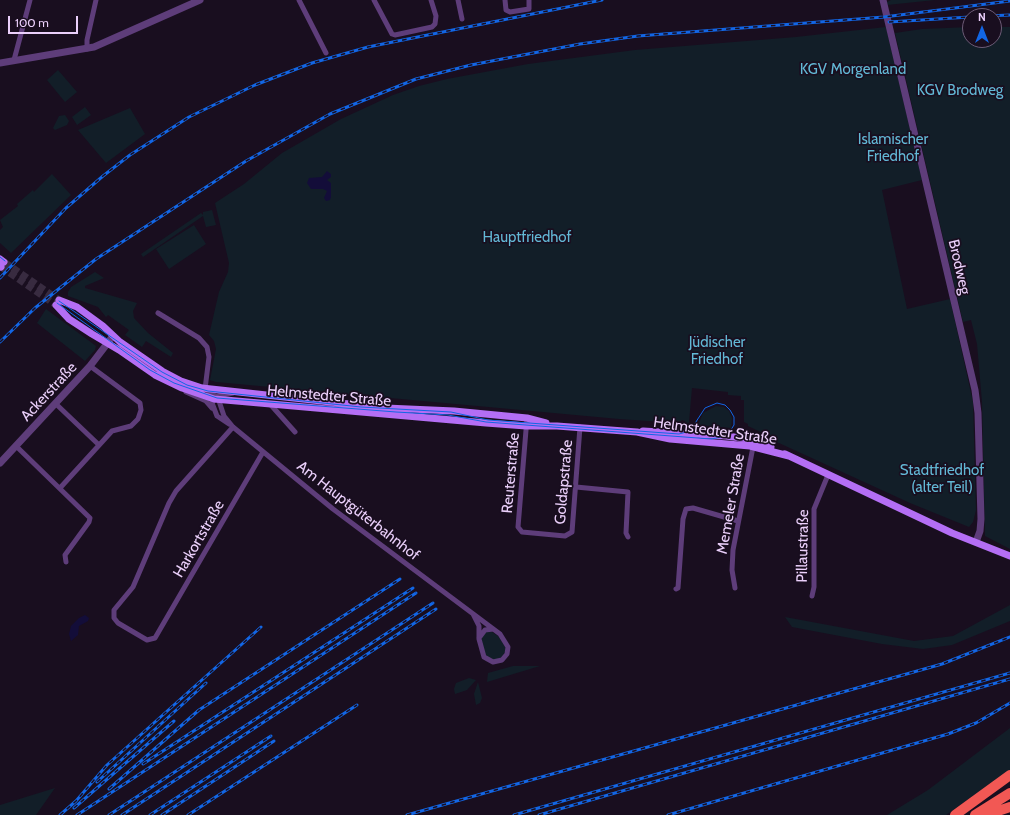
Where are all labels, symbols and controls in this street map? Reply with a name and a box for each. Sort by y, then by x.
scale bar [10,8,80,34]
north arrow [962,8,1002,48]
text: N [978,10,986,24]
text: 100 m [15,15,49,30]
park label: KGV Morgenland [800,61,906,79]
park label: KGV Brodweg [917,82,1003,100]
park label: Islamischer Friedhof [858,131,928,166]
park label: Hauptfriedhof [483,229,571,247]
street label: Brodweg [944,238,974,296]
park label: Jüdischer Friedhof [689,334,745,369]
street label: Ackerstraße [17,359,81,425]
street label: Helmstedter Straße [266,382,392,410]
street label: Helmstedter Straße [652,413,778,449]
street label: Reuterstraße [499,432,523,514]
street label: Goldapstraße [551,439,577,525]
street label: Memeler Straße [713,452,749,556]
street label: Am Hauptgüterbahnhof [293,458,423,564]
park label: Stadtfriedhof (alter Teil) [900,462,984,497]
street label: Harkortstraße [170,497,228,581]
street label: Pillaustraße [793,509,813,583]

